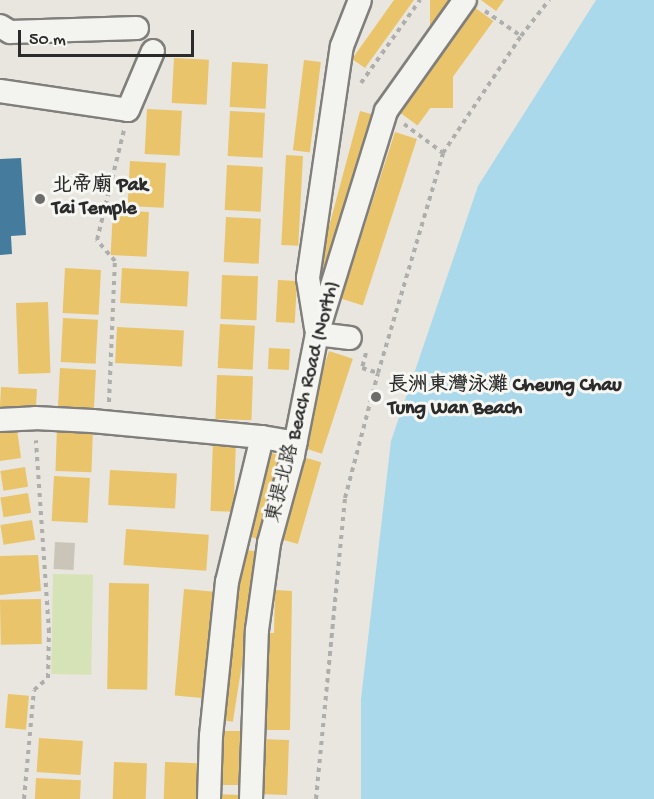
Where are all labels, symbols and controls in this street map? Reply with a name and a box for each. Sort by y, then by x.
scale bar [21,18,196,56]
text: 50 m [29,30,66,51]
place label: 北帝廟 Pak Tai Temple [52,175,148,222]
marker: 北帝廟 Pak Tai Temple [33,192,47,206]
street label: 東提北路 Beach Road (North) [262,279,346,525]
place label: 長洲東灣泳灘 Cheung Chau Tung Wan Beach [388,374,622,421]
marker: 長洲東灣泳灘 Cheung Chau Tung Wan Beach [369,390,383,404]

